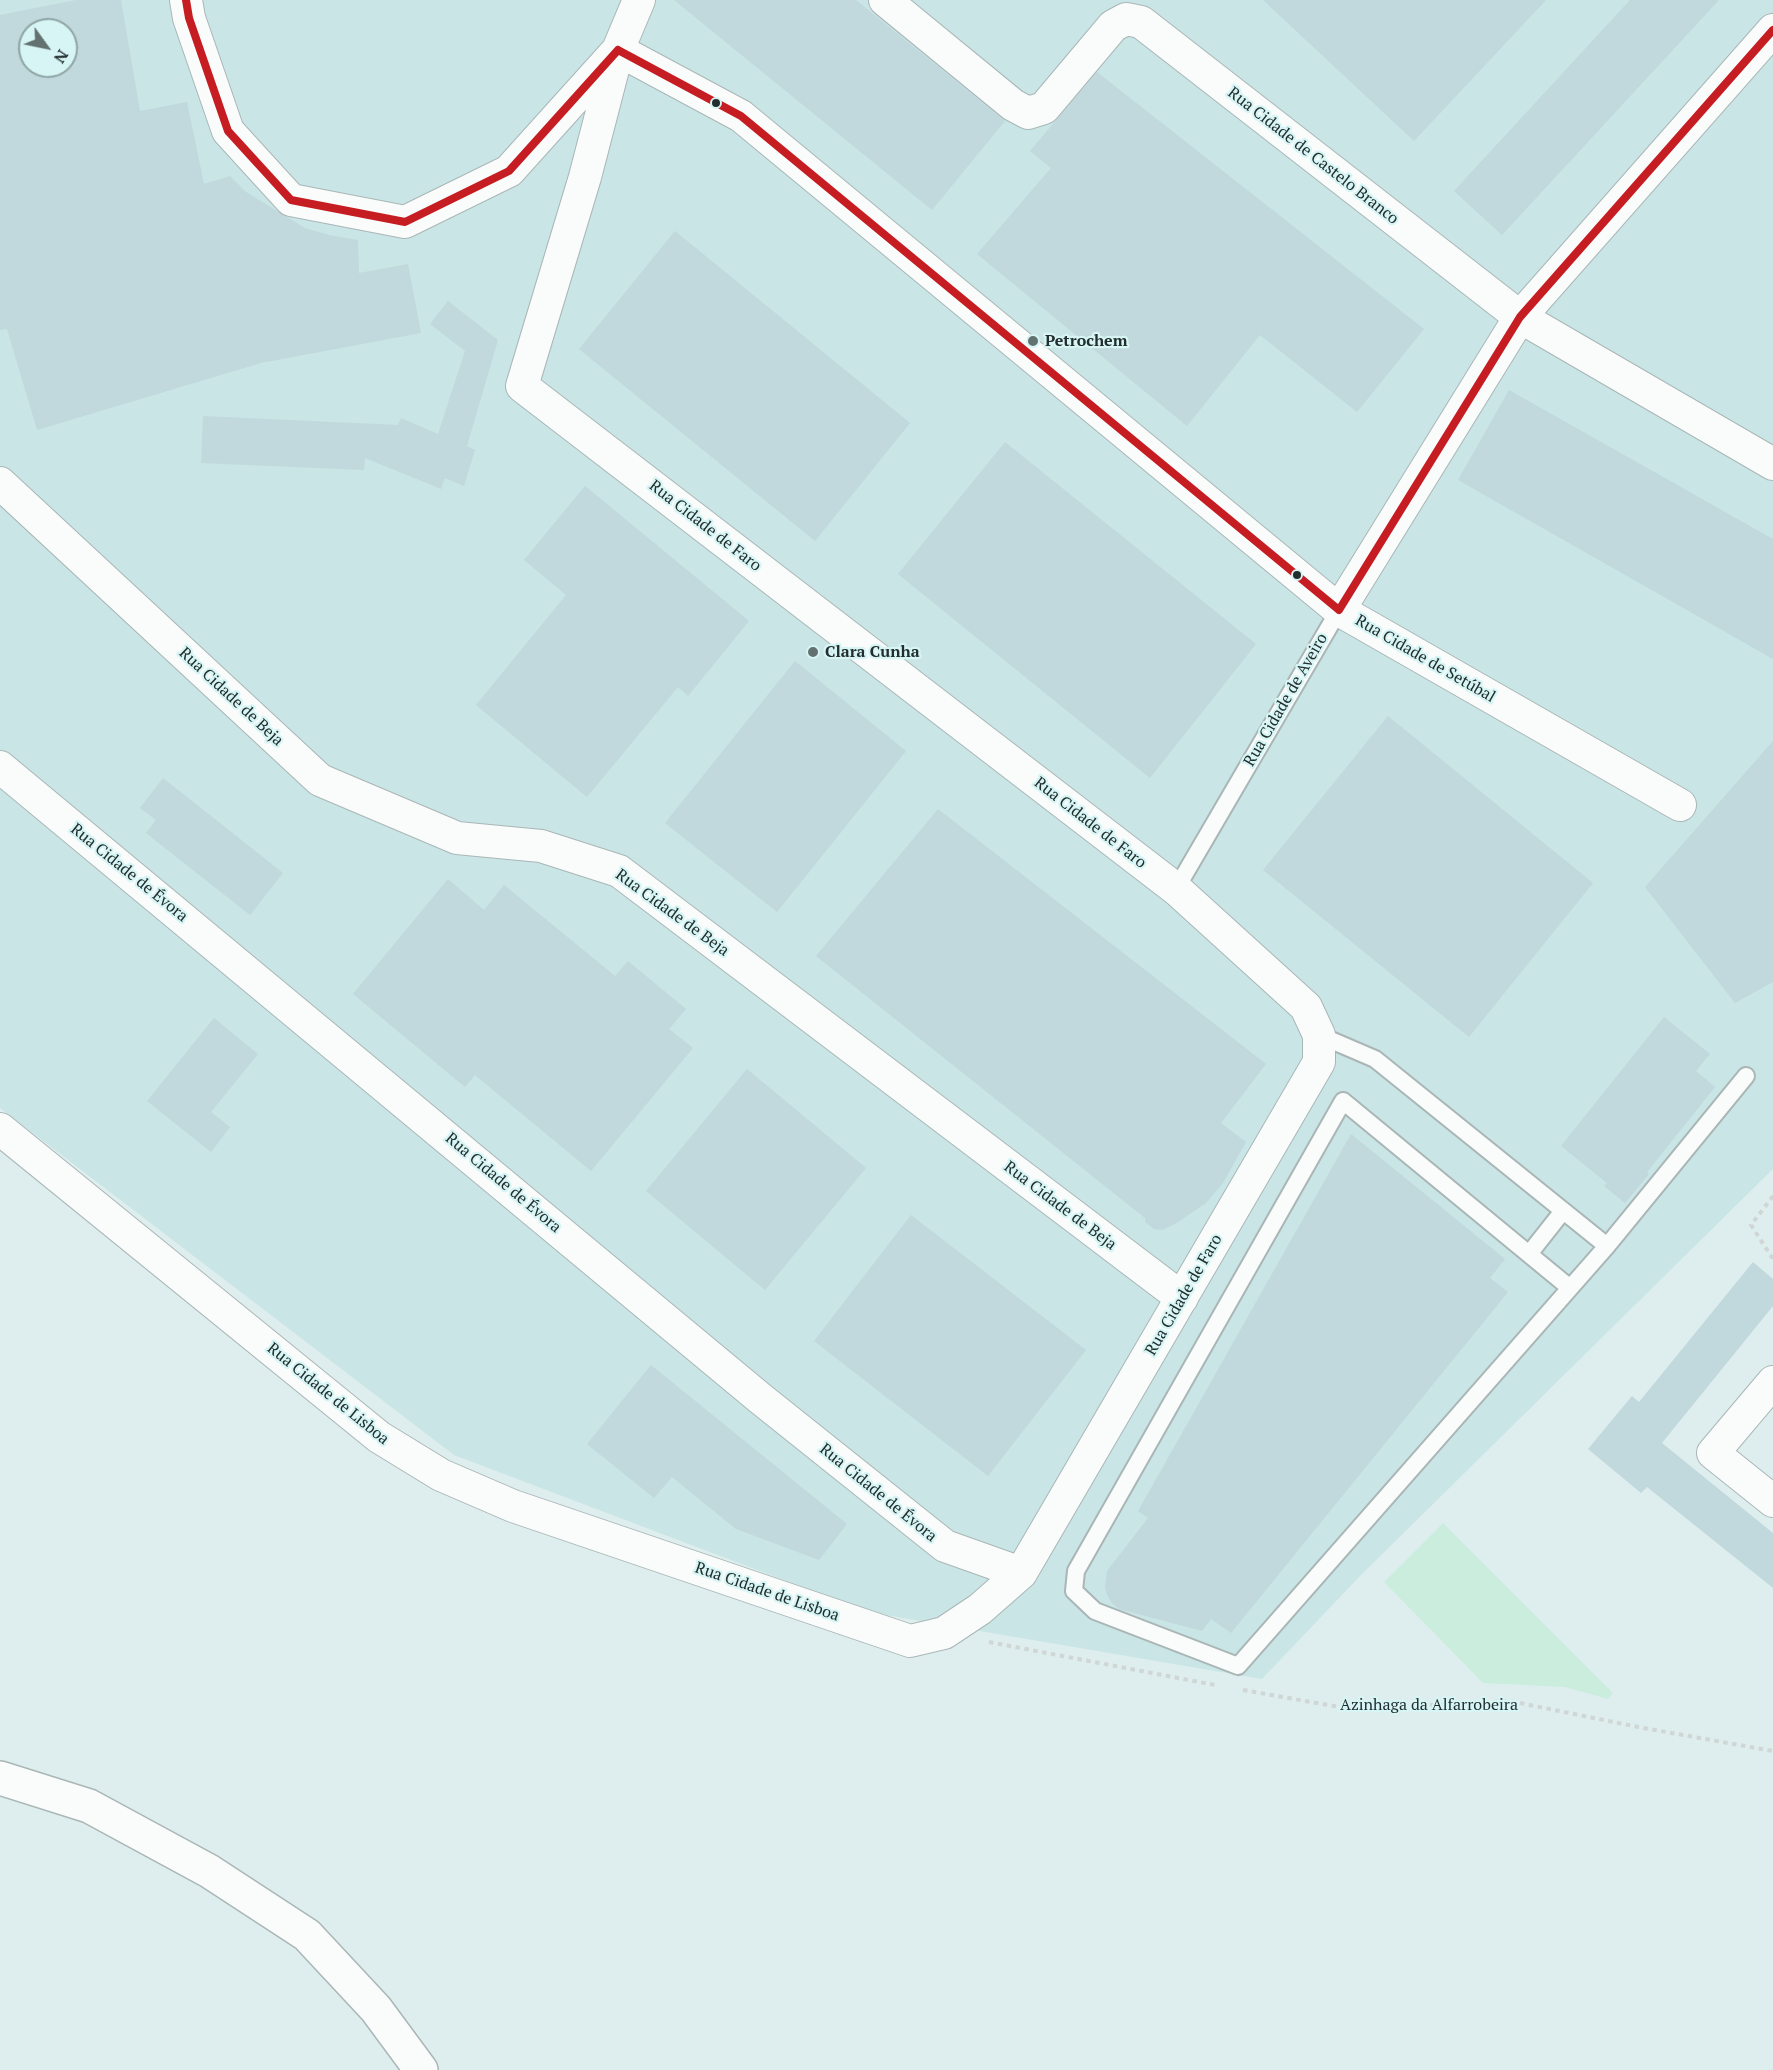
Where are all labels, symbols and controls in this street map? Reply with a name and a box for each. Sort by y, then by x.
north arrow [18,18,78,78]
text: N [49,46,74,68]
street label: Rua Cidade de Castelo Branco [1224,83,1402,229]
unlabelled marker [710,97,722,109]
place label: Petrochem [1045,331,1127,351]
marker: Petrochem [1026,334,1040,348]
street label: Rua Cidade de Faro [645,476,765,576]
unlabelled marker [1291,569,1303,581]
street label: Rua Cidade de Setúbal [1352,611,1498,707]
street label: Rua Cidade de Aveiro [1240,630,1332,770]
place label: Clara Cunha [825,642,920,662]
street label: Rua Cidade de Beja [175,644,287,750]
marker: Clara Cunha [806,645,820,659]
street label: Rua Cidade de Faro [1030,773,1150,873]
street label: Rua Cidade de Évora [67,820,191,926]
street label: Rua Cidade de Beja [611,865,733,961]
street label: Rua Cidade de Évora [441,1129,565,1237]
street label: Rua Cidade de Beja [1000,1158,1120,1254]
street label: Rua Cidade de Faro [1141,1231,1227,1359]
street label: Rua Cidade de Lisboa [263,1339,393,1449]
street label: Rua Cidade de Évora [816,1440,940,1546]
street label: Rua Cidade de Lisboa [692,1558,842,1626]
street label: Azinhaga da Alfarrobeira [1340,1695,1518,1715]

